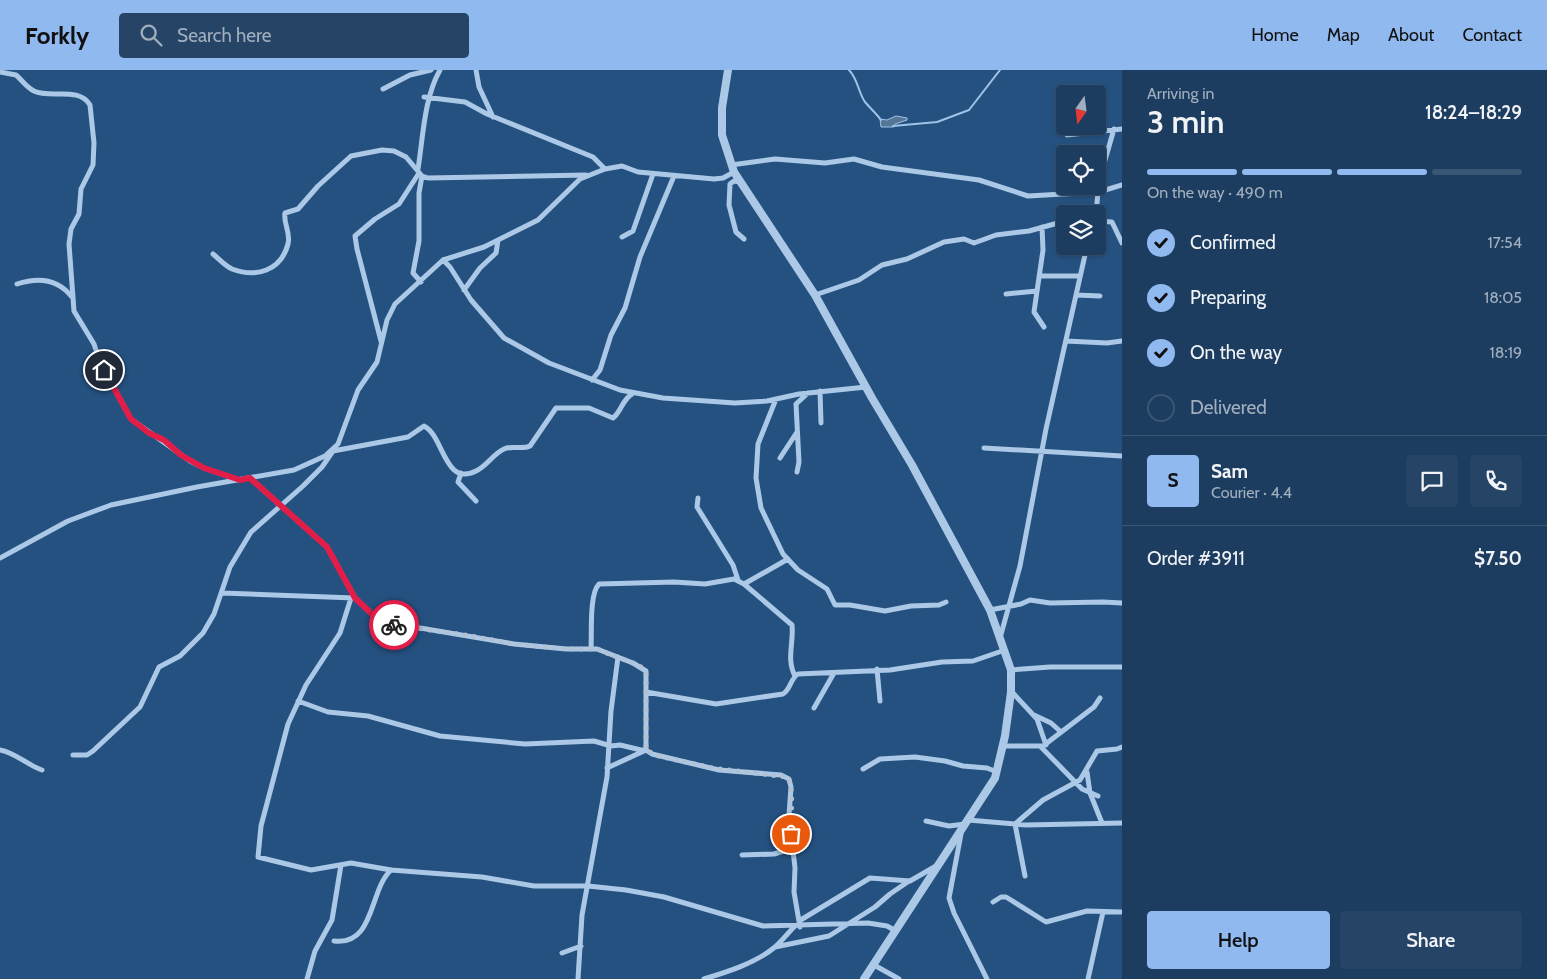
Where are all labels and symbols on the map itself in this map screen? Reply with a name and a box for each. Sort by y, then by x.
north arrow [1056,85,1106,135]
pin [83,349,125,391]
courier [369,600,419,650]
pin [770,813,812,855]

